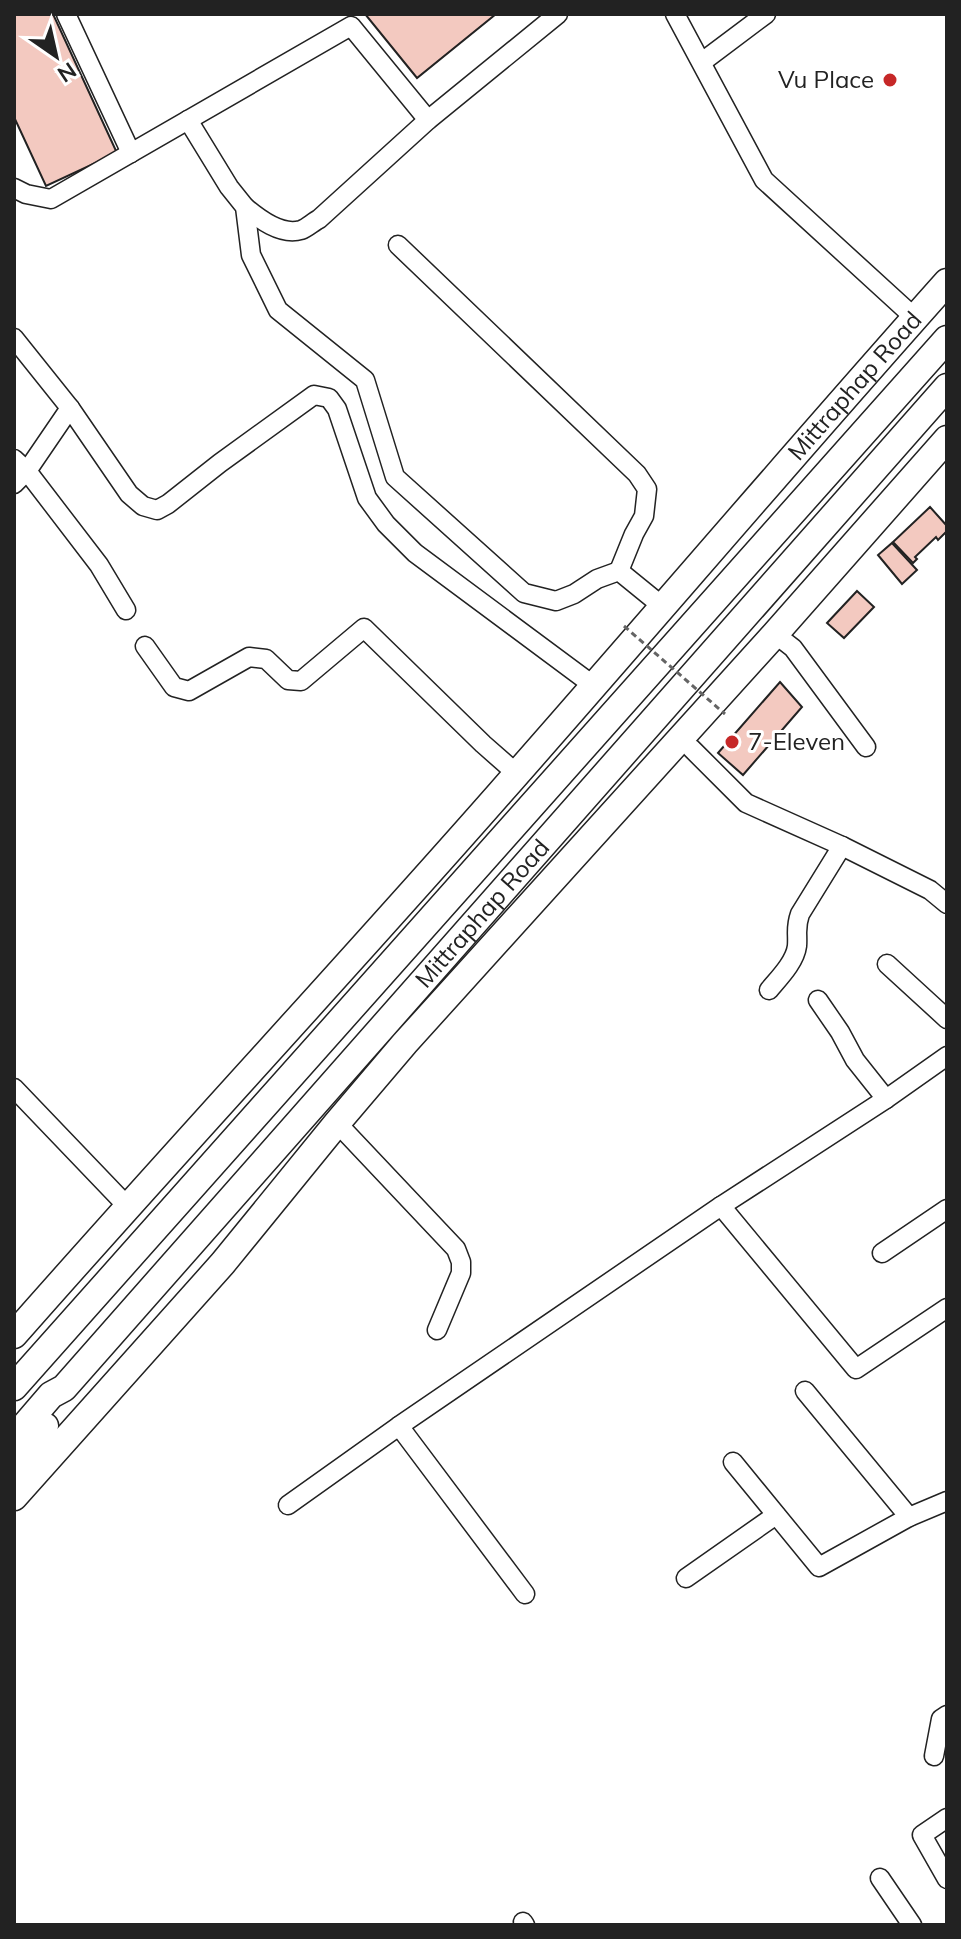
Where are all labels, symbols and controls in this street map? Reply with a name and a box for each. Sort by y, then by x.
north arrow [16,16,96,96]
text: N [52,56,82,89]
place label: Vu Place [778,64,874,94]
marker: Vu Place [881,71,899,89]
street label: Mittraphap Road [781,305,928,466]
place label: 7-Eleven [748,726,845,756]
marker: 7-Eleven [723,733,741,751]
street label: Mittraphap Road [408,832,555,994]

